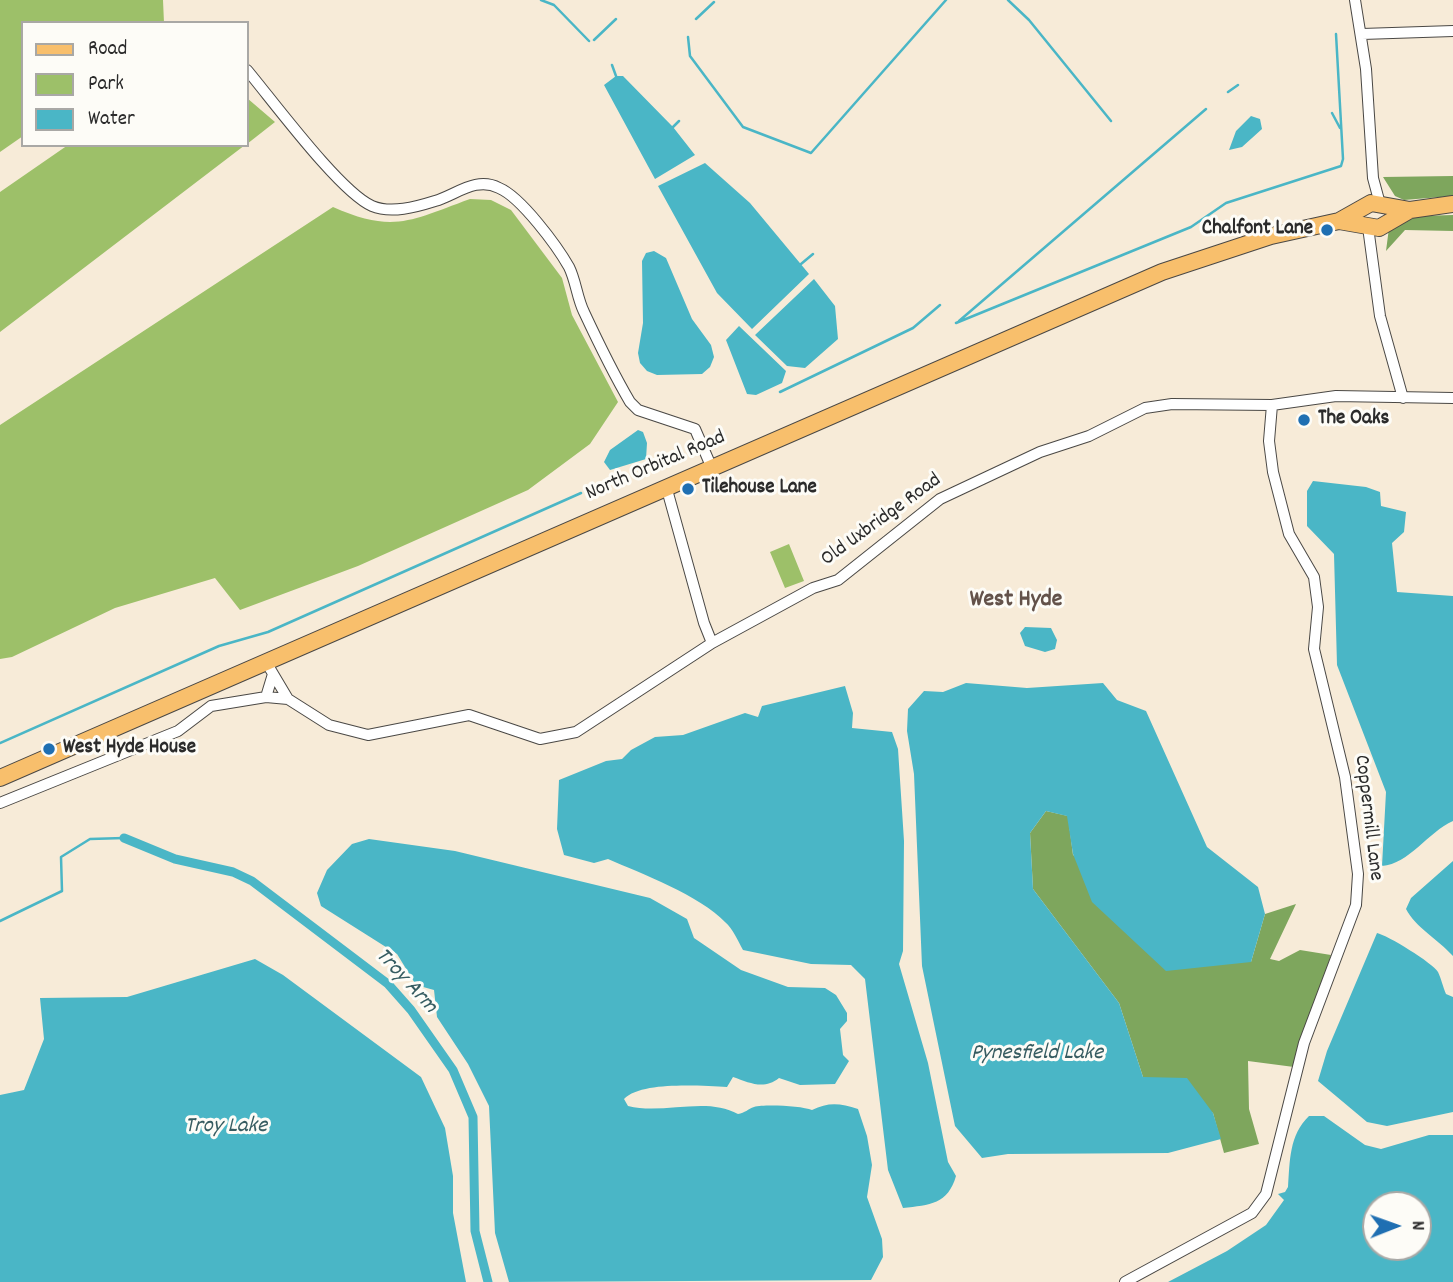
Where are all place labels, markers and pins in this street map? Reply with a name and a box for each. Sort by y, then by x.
place label: Chalfont Lane [1202,217,1313,243]
marker: Chalfont Lane [1319,222,1335,238]
place label: The Oaks [1318,407,1389,433]
marker: The Oaks [1296,412,1312,428]
place label: Tilehouse Lane [702,476,817,502]
marker: Tilehouse Lane [680,481,696,497]
place label: West Hyde House [63,736,196,762]
marker: West Hyde House [41,741,57,757]

